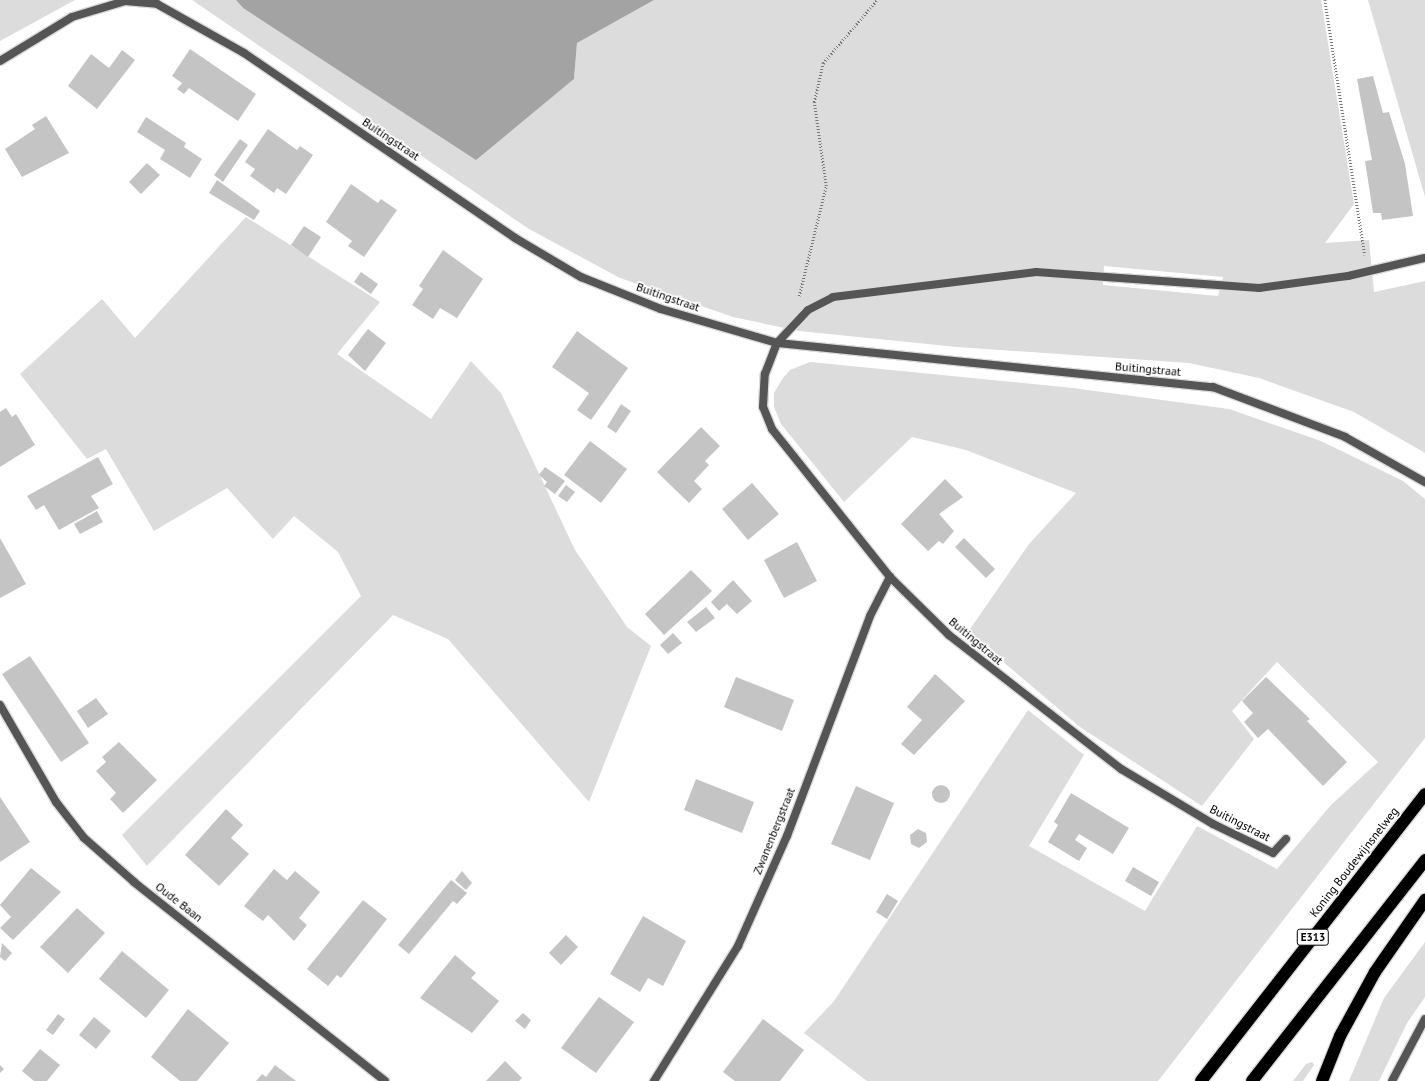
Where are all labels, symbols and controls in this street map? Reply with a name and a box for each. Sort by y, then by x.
street label: Buitingstraat [360,115,422,163]
street label: Buitingstraat [634,279,702,315]
street label: Buitingstraat [1114,359,1182,379]
street label: Buitingstraat [946,614,1006,668]
street label: Zwanenbergstraat [750,785,798,877]
street label: Buitingstraat [1207,802,1273,844]
street label: Koning Boudewijnsnelweg [1307,804,1401,920]
street label: Oude Baan [153,879,205,925]
road number: E313 [1296,928,1330,946]

